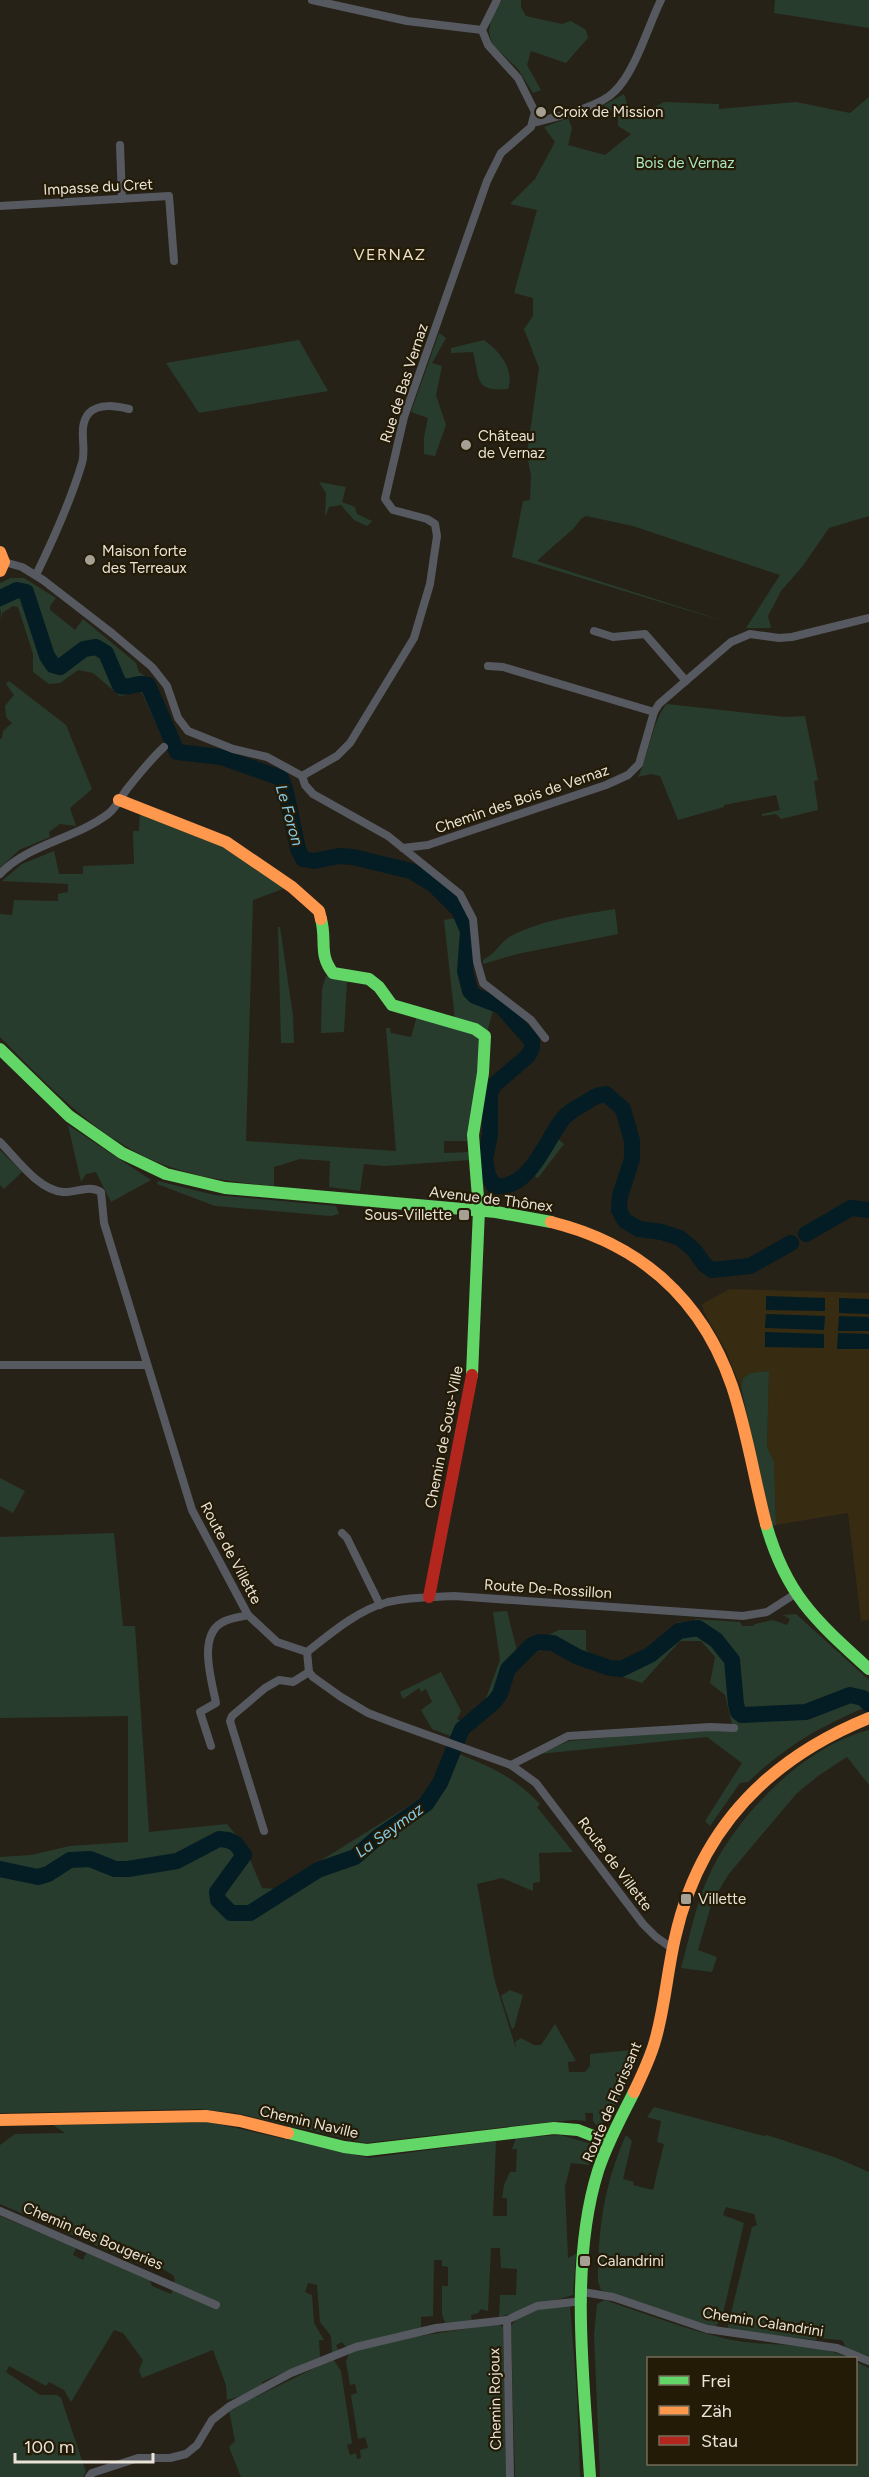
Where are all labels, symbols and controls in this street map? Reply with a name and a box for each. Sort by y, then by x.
place label: Croix de Mission [553,103,663,121]
marker: Croix de Mission [534,105,548,119]
park label: Bois de Vernaz [635,154,735,172]
street label: Impasse du Cret [43,175,154,199]
district label: VERNAZ [353,245,427,264]
street label: Rue de Bas Vernaz [376,321,432,445]
place label: Château de Vernaz [478,427,545,462]
marker: Château de Vernaz [459,438,473,452]
place label: Maison forte des Terreaux [102,542,187,577]
marker: Maison forte des Terreaux [83,553,97,567]
street label: Chemin des Bois de Vernaz [433,761,611,837]
water label: Le Foron [272,782,307,848]
street label: Avenue de Thônex [428,1183,554,1215]
place label: Sous-Villette [364,1206,452,1224]
marker: Sous-Villette [457,1208,471,1222]
street label: Chemin de Sous-Ville [421,1364,467,1510]
street label: Route de Villette [197,1499,265,1607]
street label: Route De-Rossillon [484,1576,612,1602]
water label: La Seymaz [352,1799,427,1861]
street label: Route de Villette [574,1814,656,1914]
place label: Villette [698,1890,746,1908]
marker: Villette [679,1892,693,1906]
street label: Route de Florissant [579,2039,646,2165]
street label: Chemin Naville [258,2102,360,2142]
street label: Chemin des Bougeries [20,2198,166,2274]
place label: Calandrini [597,2252,664,2270]
marker: Calandrini [578,2254,592,2268]
street label: Chemin Calandrini [701,2304,825,2340]
street label: Chemin Rojoux [485,2348,505,2450]
legend [647,2357,857,2465]
text: Frei [701,2370,731,2392]
text: Zäh [701,2400,732,2422]
scale bar [15,2426,153,2464]
text: Stau [701,2430,738,2452]
text: 100 m [24,2436,74,2458]

